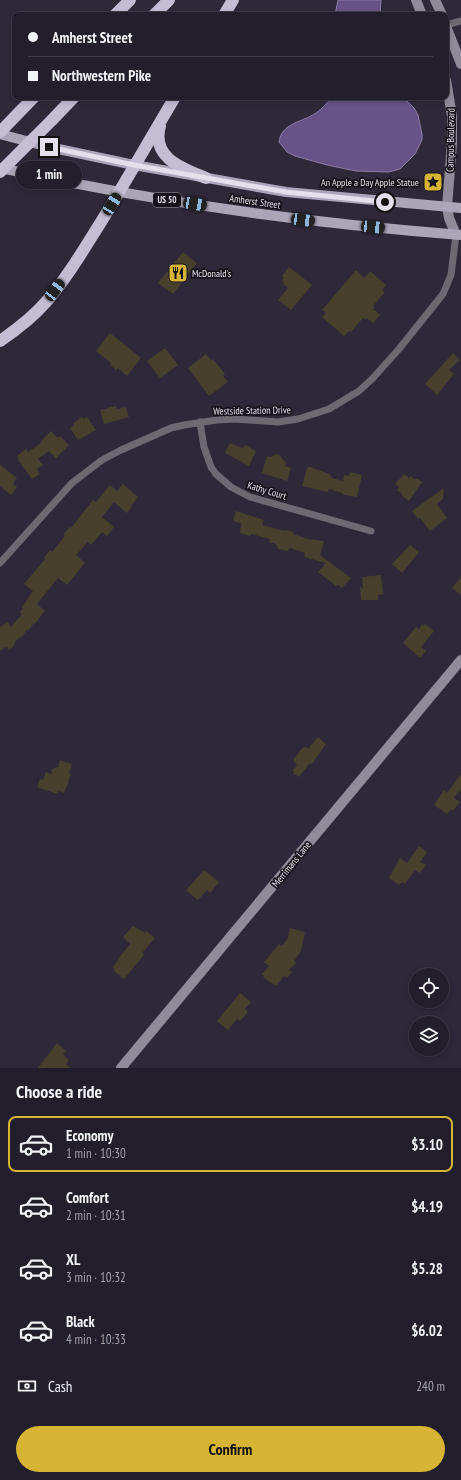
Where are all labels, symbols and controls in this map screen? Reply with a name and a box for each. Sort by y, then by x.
text: Amherst Street [52,28,132,47]
text: Northwestern Pike [52,66,151,85]
street label: Campus Boulevard [443,108,458,172]
route end [40,138,58,156]
callout: 1 min [16,161,82,189]
text: 1 min [36,166,62,183]
place icon: An Apple a Day Apple Statue [422,171,444,193]
place label: An Apple a Day Apple Statue [321,176,419,189]
car [101,191,123,217]
street label: Amherst Street [229,191,282,212]
road number: US 50 [153,193,181,207]
route start [376,193,394,211]
car [182,196,208,212]
car [290,213,316,227]
car [361,220,385,234]
restaurant icon: McDonald's [167,262,189,284]
place label: McDonald's [192,267,232,280]
car [43,277,67,303]
street label: Westside Station Drive [213,403,291,418]
street label: Kathy Court [246,478,288,503]
street label: Merrimans Lane [269,839,314,890]
map controls [409,968,449,1056]
button: locate [409,968,449,1008]
button: layers [409,1016,449,1056]
text: Choose a ride [16,1080,102,1103]
icon: car [18,1126,54,1162]
text: Economy [66,1126,114,1145]
text: $3.10 [411,1135,443,1154]
text: 1 min · 10:30 [66,1145,126,1162]
icon: car [18,1188,54,1224]
text: Comfort [66,1188,109,1207]
text: $4.19 [411,1197,443,1216]
text: 2 min · 10:31 [66,1207,126,1224]
icon: car [18,1250,54,1286]
text: XL [66,1250,80,1269]
text: $5.28 [411,1259,443,1278]
text: 3 min · 10:32 [66,1269,126,1286]
icon: car [18,1312,54,1348]
text: Black [66,1312,95,1331]
text: $6.02 [411,1321,443,1340]
text: 4 min · 10:33 [66,1331,126,1348]
icon: cash [16,1375,38,1397]
text: Cash [48,1377,72,1396]
text: 240 m [416,1378,445,1395]
button: Confirm [16,1426,445,1472]

